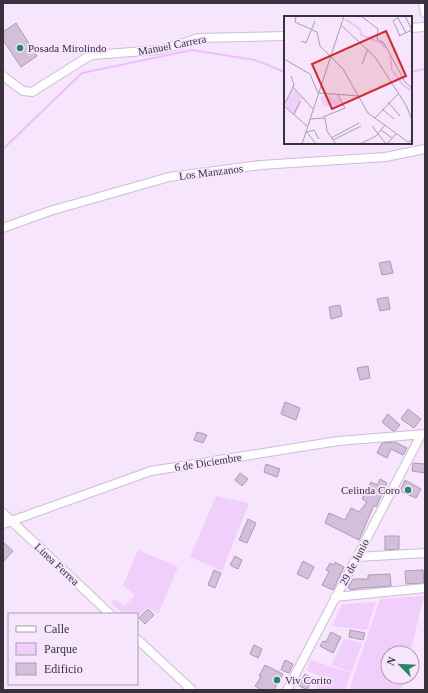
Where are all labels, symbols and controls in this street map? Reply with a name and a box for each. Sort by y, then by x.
inset map [284,16,412,144]
street label: Manuel Carrera [137,32,207,58]
place label: Posada Mirolindo [28,42,107,54]
marker: Posada Mirolindo [15,43,25,53]
street label: Los Manzanos [178,162,244,182]
street label: 6 de Diciembre [174,451,243,473]
place label: Celinda Coro [341,484,400,496]
marker: Celinda Coro [403,485,413,495]
street label: 29 de Junio [337,536,371,587]
street label: Linea Ferrea [32,541,82,588]
legend [8,613,138,685]
text: Calle [44,622,69,636]
text: Parque [44,642,77,656]
north arrow [380,645,420,685]
text: N [384,655,398,667]
text: Edificio [44,662,83,676]
place label: Viv Corito [285,674,332,686]
marker: Viv Corito [272,675,282,685]

